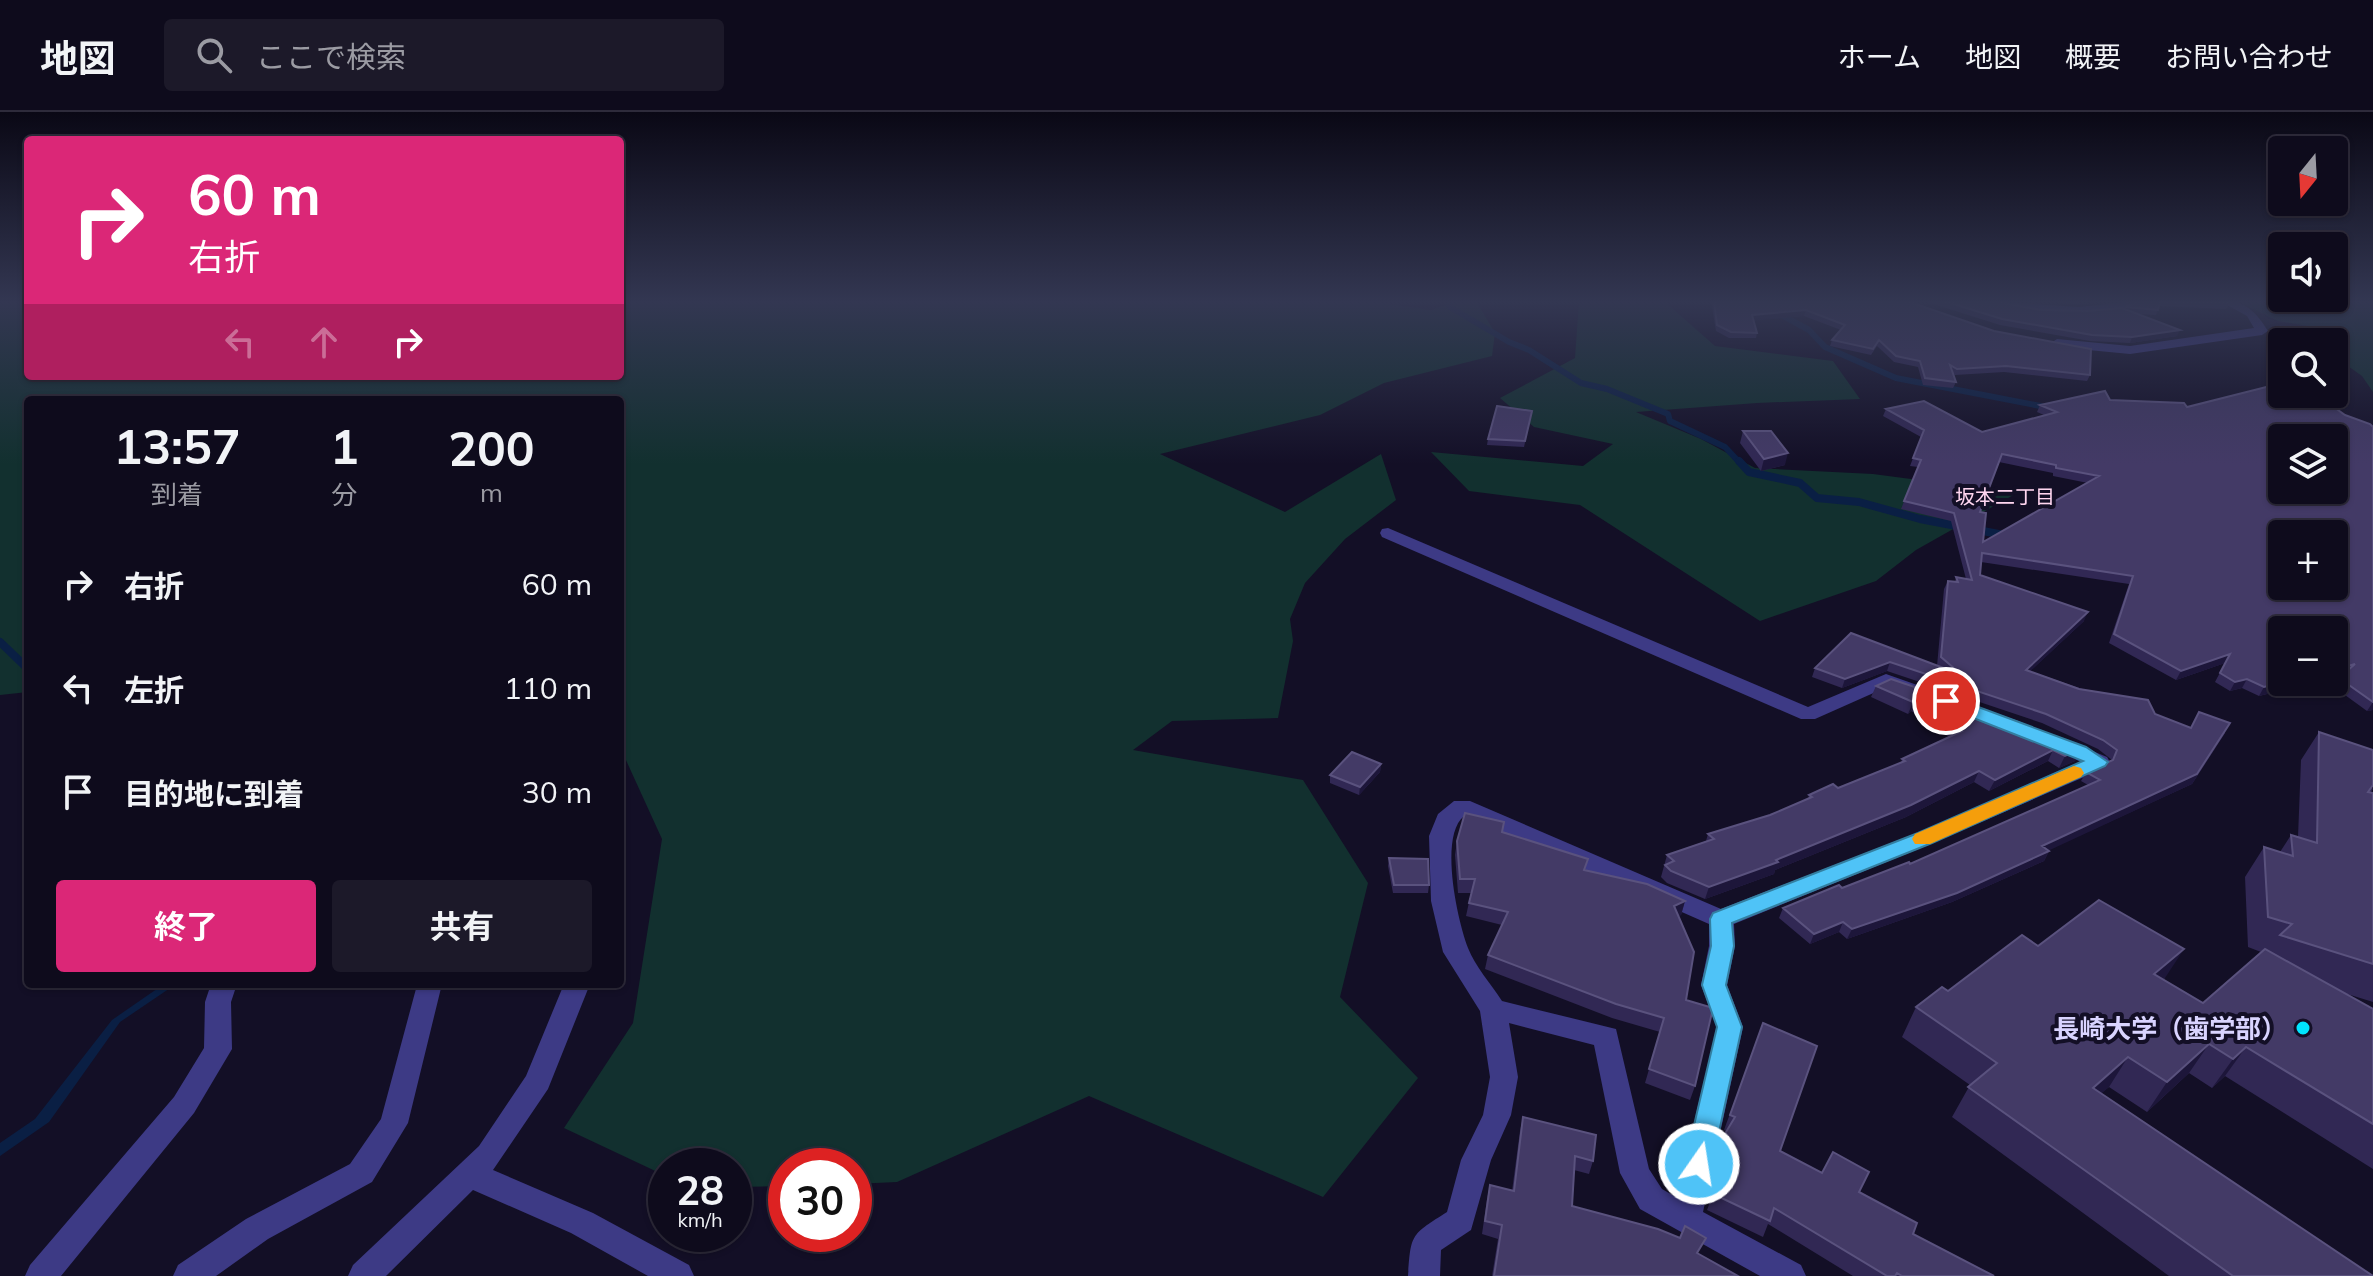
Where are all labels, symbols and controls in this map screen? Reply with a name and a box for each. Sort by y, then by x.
search box [164,19,724,91]
icon: search [192,33,236,77]
text: 地図 [40,34,116,82]
text: ここで検索 [256,38,406,76]
text: ホーム [1838,39,1921,74]
text: 地図 [1965,39,2021,74]
text: 概要 [2065,39,2121,74]
text: お問い合わせ [2165,39,2333,74]
north arrow [2268,136,2348,216]
map controls [2268,136,2348,696]
text: 60 m [188,159,321,229]
icon: right [56,168,160,272]
button: sound [2268,232,2348,312]
text: 右折 [188,234,260,279]
icon: left [218,320,262,364]
icon: ahead [302,320,346,364]
icon: right [386,320,430,364]
button: search [2268,328,2348,408]
text: 13:57 [113,416,241,476]
text: 1 [330,416,359,476]
text: 200 [448,418,535,478]
button: layers [2268,424,2348,504]
text: m [480,476,503,509]
text: 到着 [151,478,203,511]
text: 分 [331,478,357,511]
district label: 坂本二丁目 [1955,484,2055,509]
button: + [2268,520,2348,600]
icon: right [56,562,100,606]
text: 60 m [522,565,592,603]
text: 右折 [124,567,184,605]
button: − [2268,616,2348,696]
icon: left [56,666,100,710]
pin [1912,667,1980,735]
text: 110 m [504,669,592,707]
text: 左折 [124,671,184,709]
icon: arrive [1924,679,1968,723]
icon: arrive [56,770,100,814]
text: 30 m [522,773,592,811]
text: 目的地に到着 [124,775,304,813]
button: 終了 [56,880,316,972]
button: 共有 [332,880,592,972]
place label: 長崎大学（歯学部） [2053,1012,2287,1045]
marker: 長崎大学（歯学部） [2294,1019,2312,1037]
position arrow [1657,1122,1741,1206]
speed limit sign: 30 [768,1148,872,1252]
text: 28 [676,1165,724,1215]
text: km/h [677,1207,723,1232]

